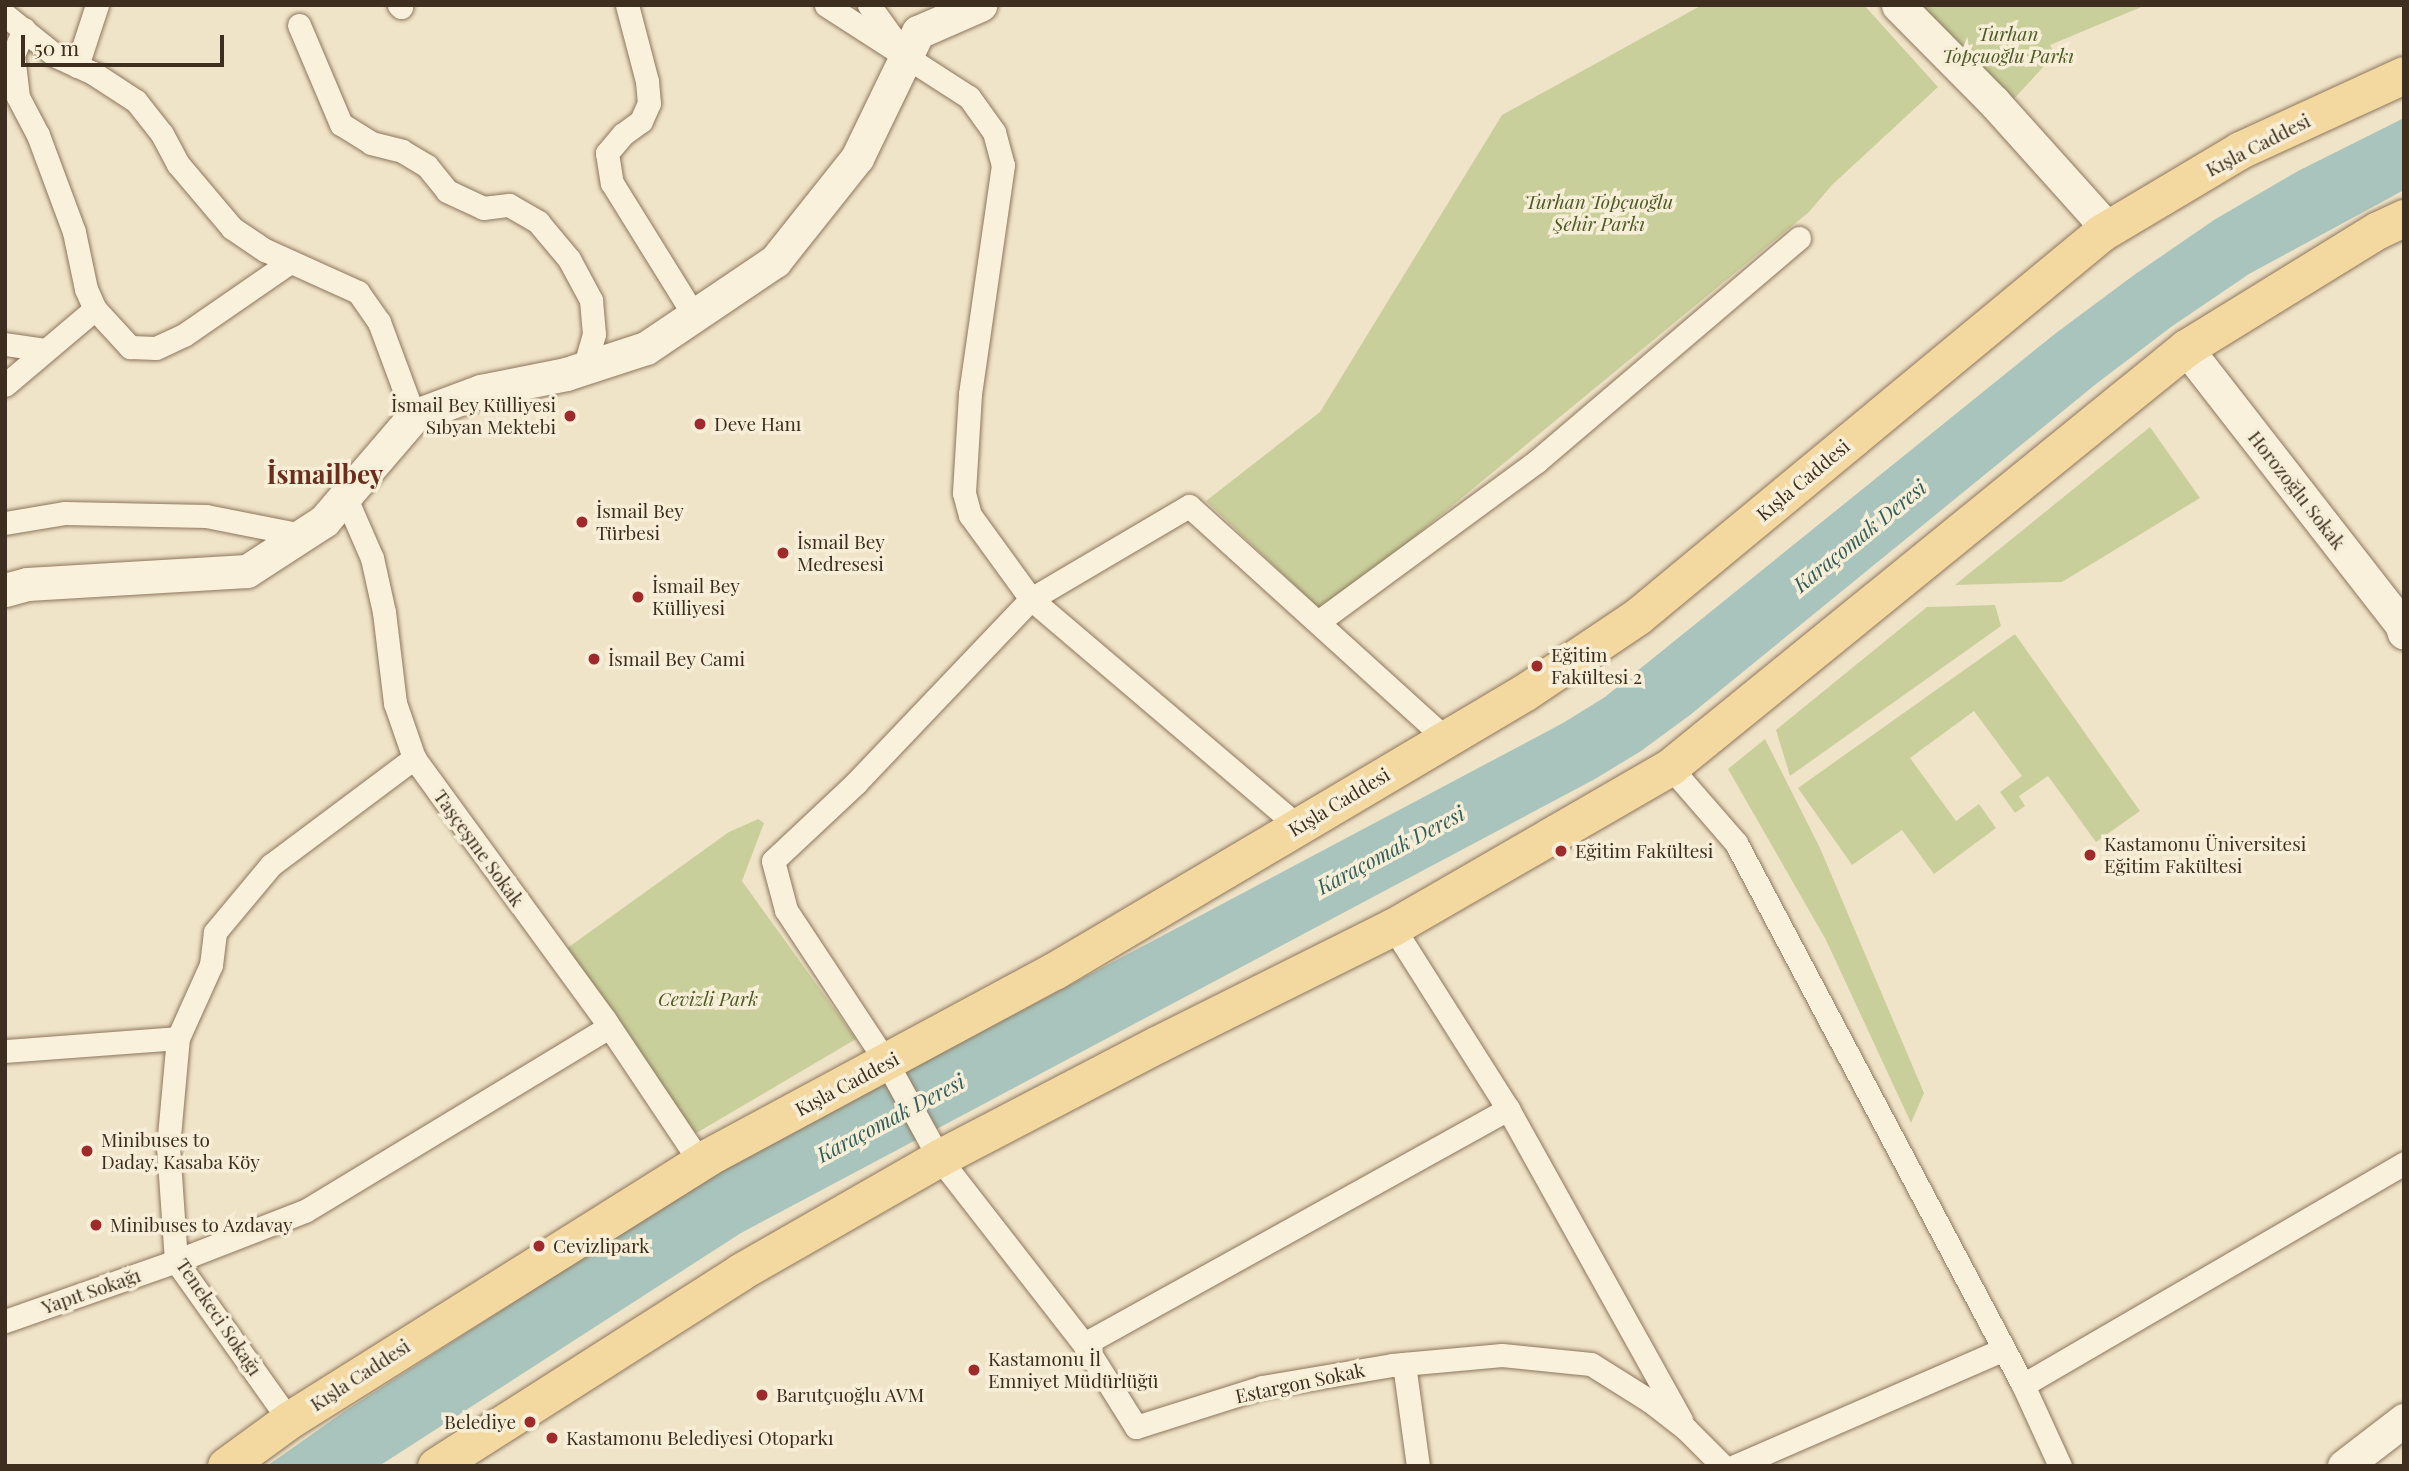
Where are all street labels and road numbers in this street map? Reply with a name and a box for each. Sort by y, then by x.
street label: Kışla Caddesi [2202,109,2314,181]
street label: Horozoğlu Sokak [2244,426,2350,554]
street label: Kışla Caddesi [1752,434,1854,526]
street label: Kışla Caddesi [1284,763,1394,841]
street label: Taşçeşme Sokak [429,785,529,911]
street label: Kışla Caddesi [791,1047,903,1121]
street label: Tenekeci Sokağı [171,1254,267,1380]
street label: Yapıt Sokağı [38,1263,144,1319]
street label: Kışla Caddesi [306,1334,414,1416]
street label: Estargon Sokak [1233,1358,1367,1408]

